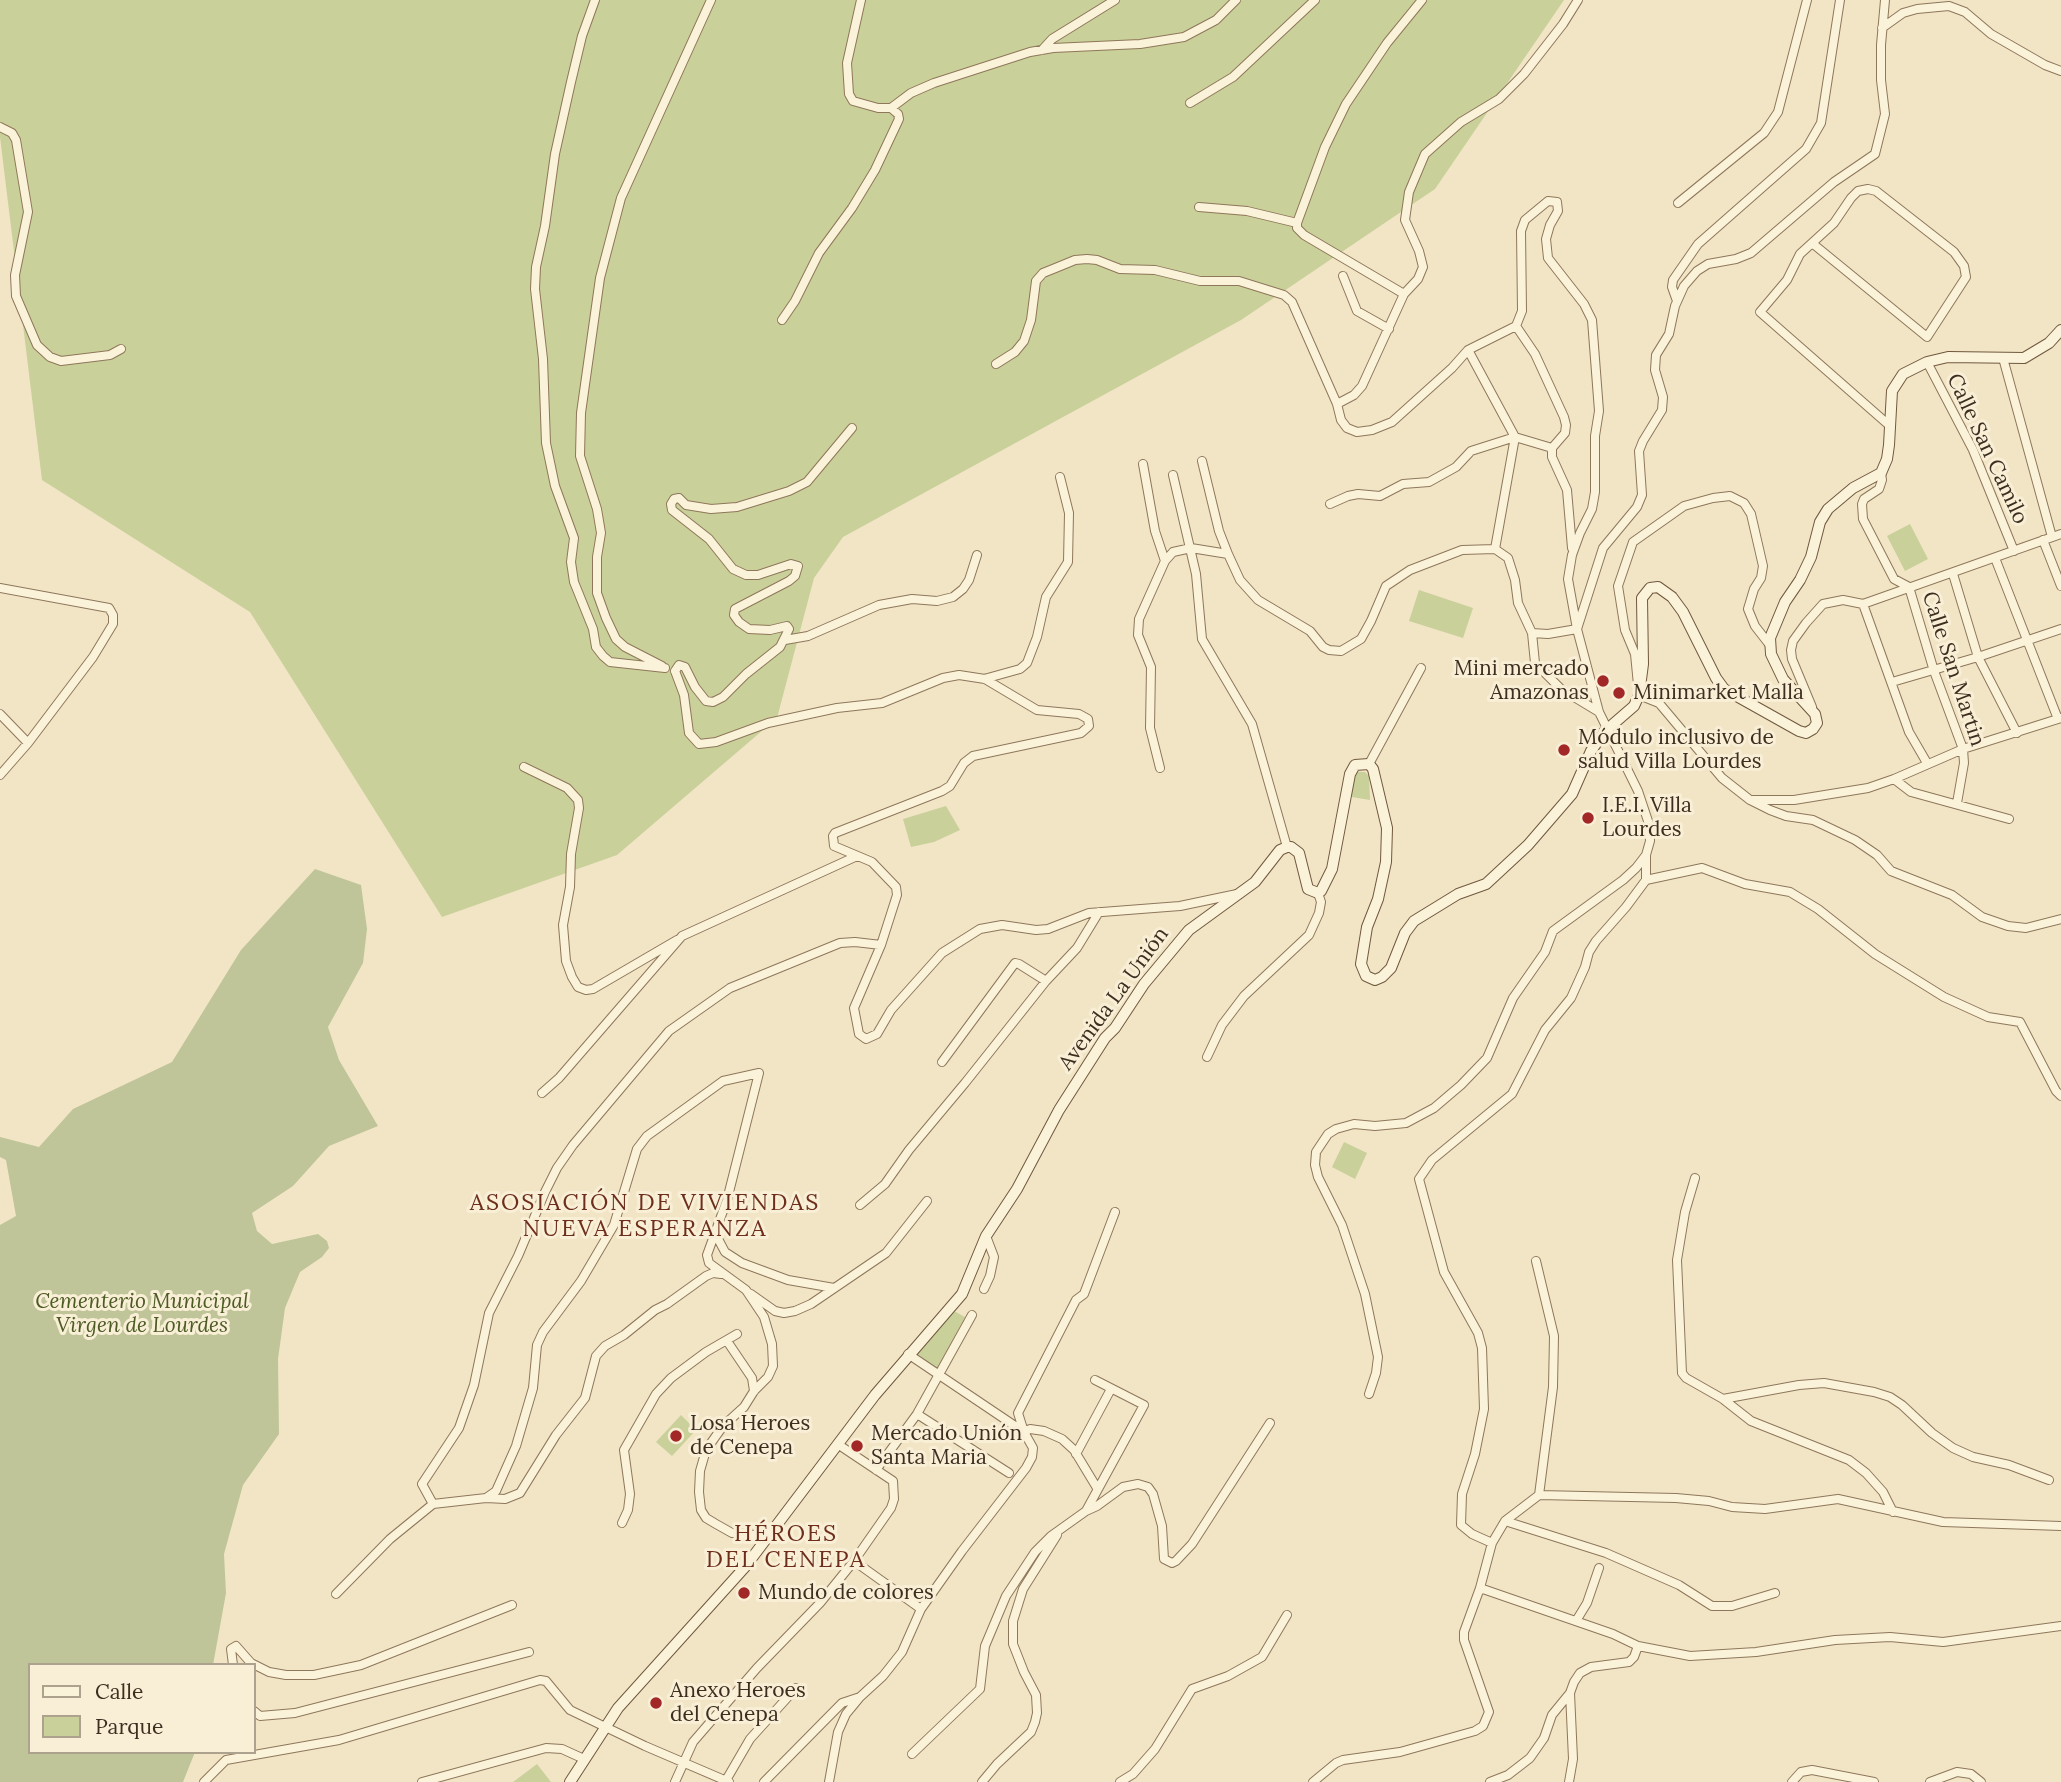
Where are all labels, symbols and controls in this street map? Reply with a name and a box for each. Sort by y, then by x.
street label: Calle San Camilo [1941,370,2033,528]
street label: Calle San Martin [1916,589,1990,749]
place label: Mini mercado Amazonas [1454,656,1589,706]
marker: Mini mercado Amazonas [1595,673,1611,689]
place label: Minimarket Malla [1633,680,1804,706]
marker: Minimarket Malla [1611,685,1627,701]
place label: Módulo inclusivo de salud Villa Lourdes [1578,725,1774,775]
marker: Módulo inclusivo de salud Villa Lourdes [1556,742,1572,758]
place label: I.E.I. Villa Lourdes [1602,793,1692,843]
marker: I.E.I. Villa Lourdes [1580,810,1596,826]
street label: Avenida La Unión [1054,923,1174,1075]
district label: ASOSIACIÓN DE VIVIENDAS NUEVA ESPERANZA [473,1189,817,1243]
park label: Cementerio Municipal Virgen de Lourdes [35,1289,249,1339]
place label: Losa Heroes de Cenepa [690,1411,810,1461]
place label: Mercado Unión Santa Maria [871,1421,1022,1471]
marker: Losa Heroes de Cenepa [668,1428,684,1444]
marker: Mercado Unión Santa Maria [849,1438,865,1454]
district label: HÉROES DEL CENEPA [707,1520,865,1574]
place label: Mundo de colores [758,1580,934,1606]
marker: Mundo de colores [736,1585,752,1601]
legend [28,1663,256,1754]
text: Calle [95,1678,143,1705]
place label: Anexo Heroes del Cenepa [670,1678,806,1728]
marker: Anexo Heroes del Cenepa [648,1695,664,1711]
text: Parque [95,1713,163,1740]

